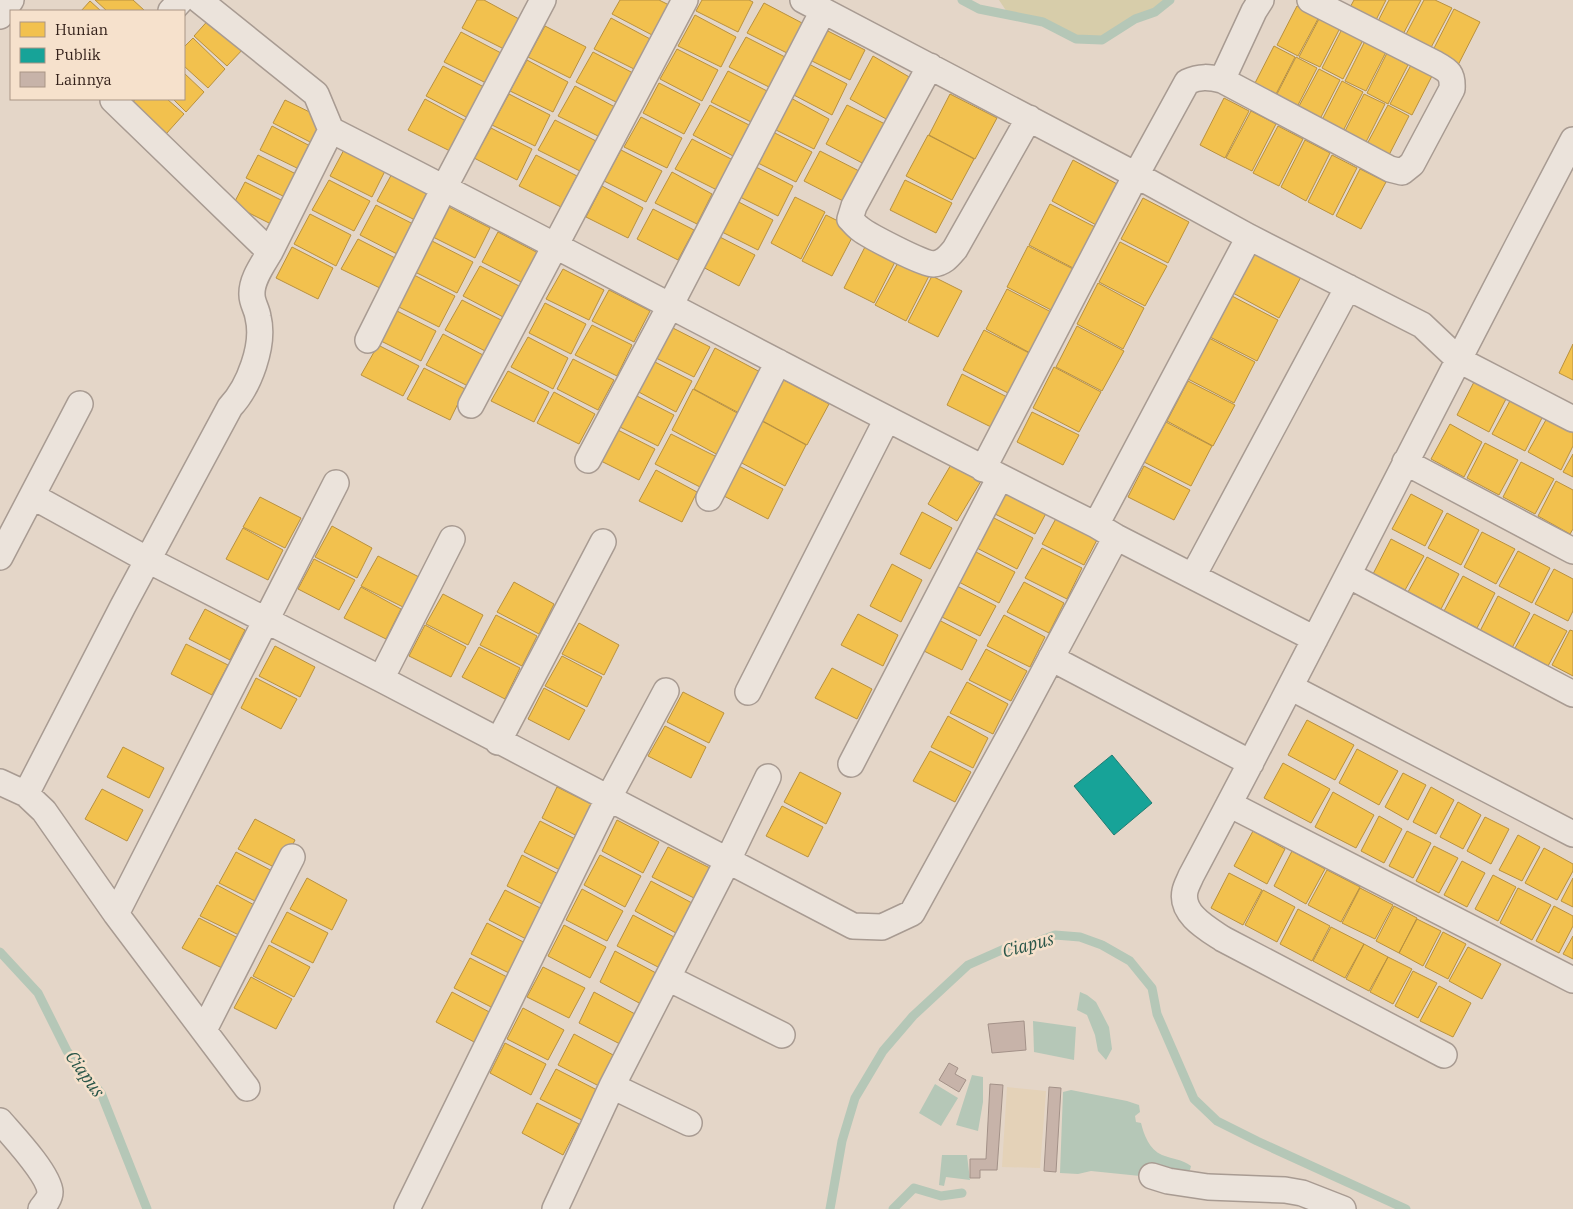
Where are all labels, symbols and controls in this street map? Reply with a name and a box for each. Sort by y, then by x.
legend [10,10,185,100]
text: Hunian [55,20,109,39]
text: Publik [55,45,101,64]
text: Lainnya [55,70,112,89]
water label: Ciapus [1000,927,1056,962]
water label: Ciapus [61,1046,110,1102]

